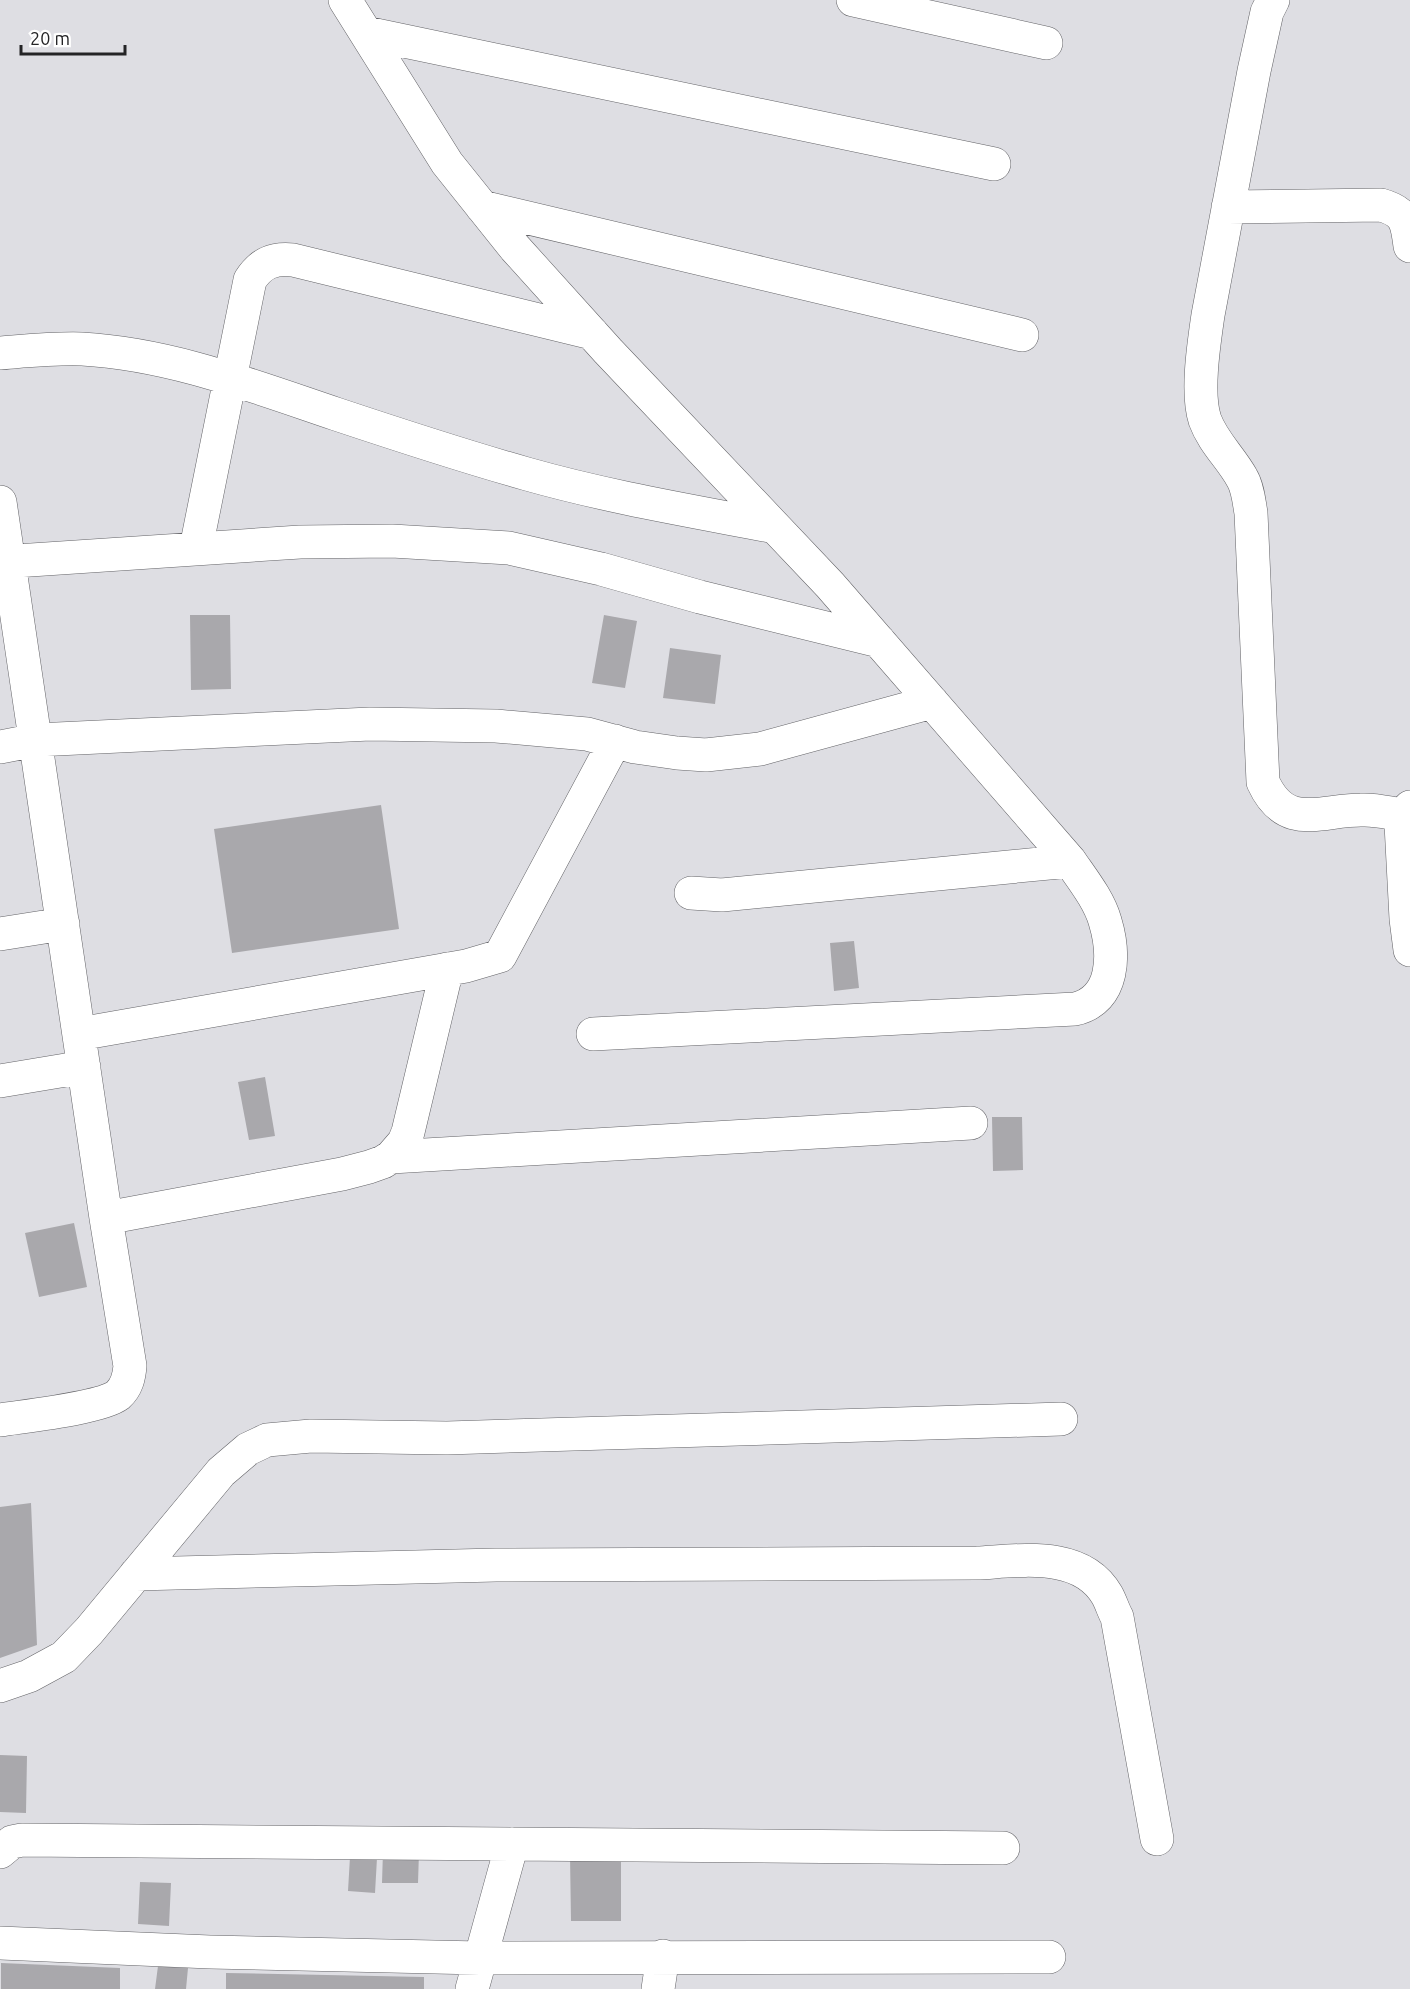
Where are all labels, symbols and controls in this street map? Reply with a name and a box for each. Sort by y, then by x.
scale bar [21,18,124,56]
text: 20 m [30,28,70,48]

